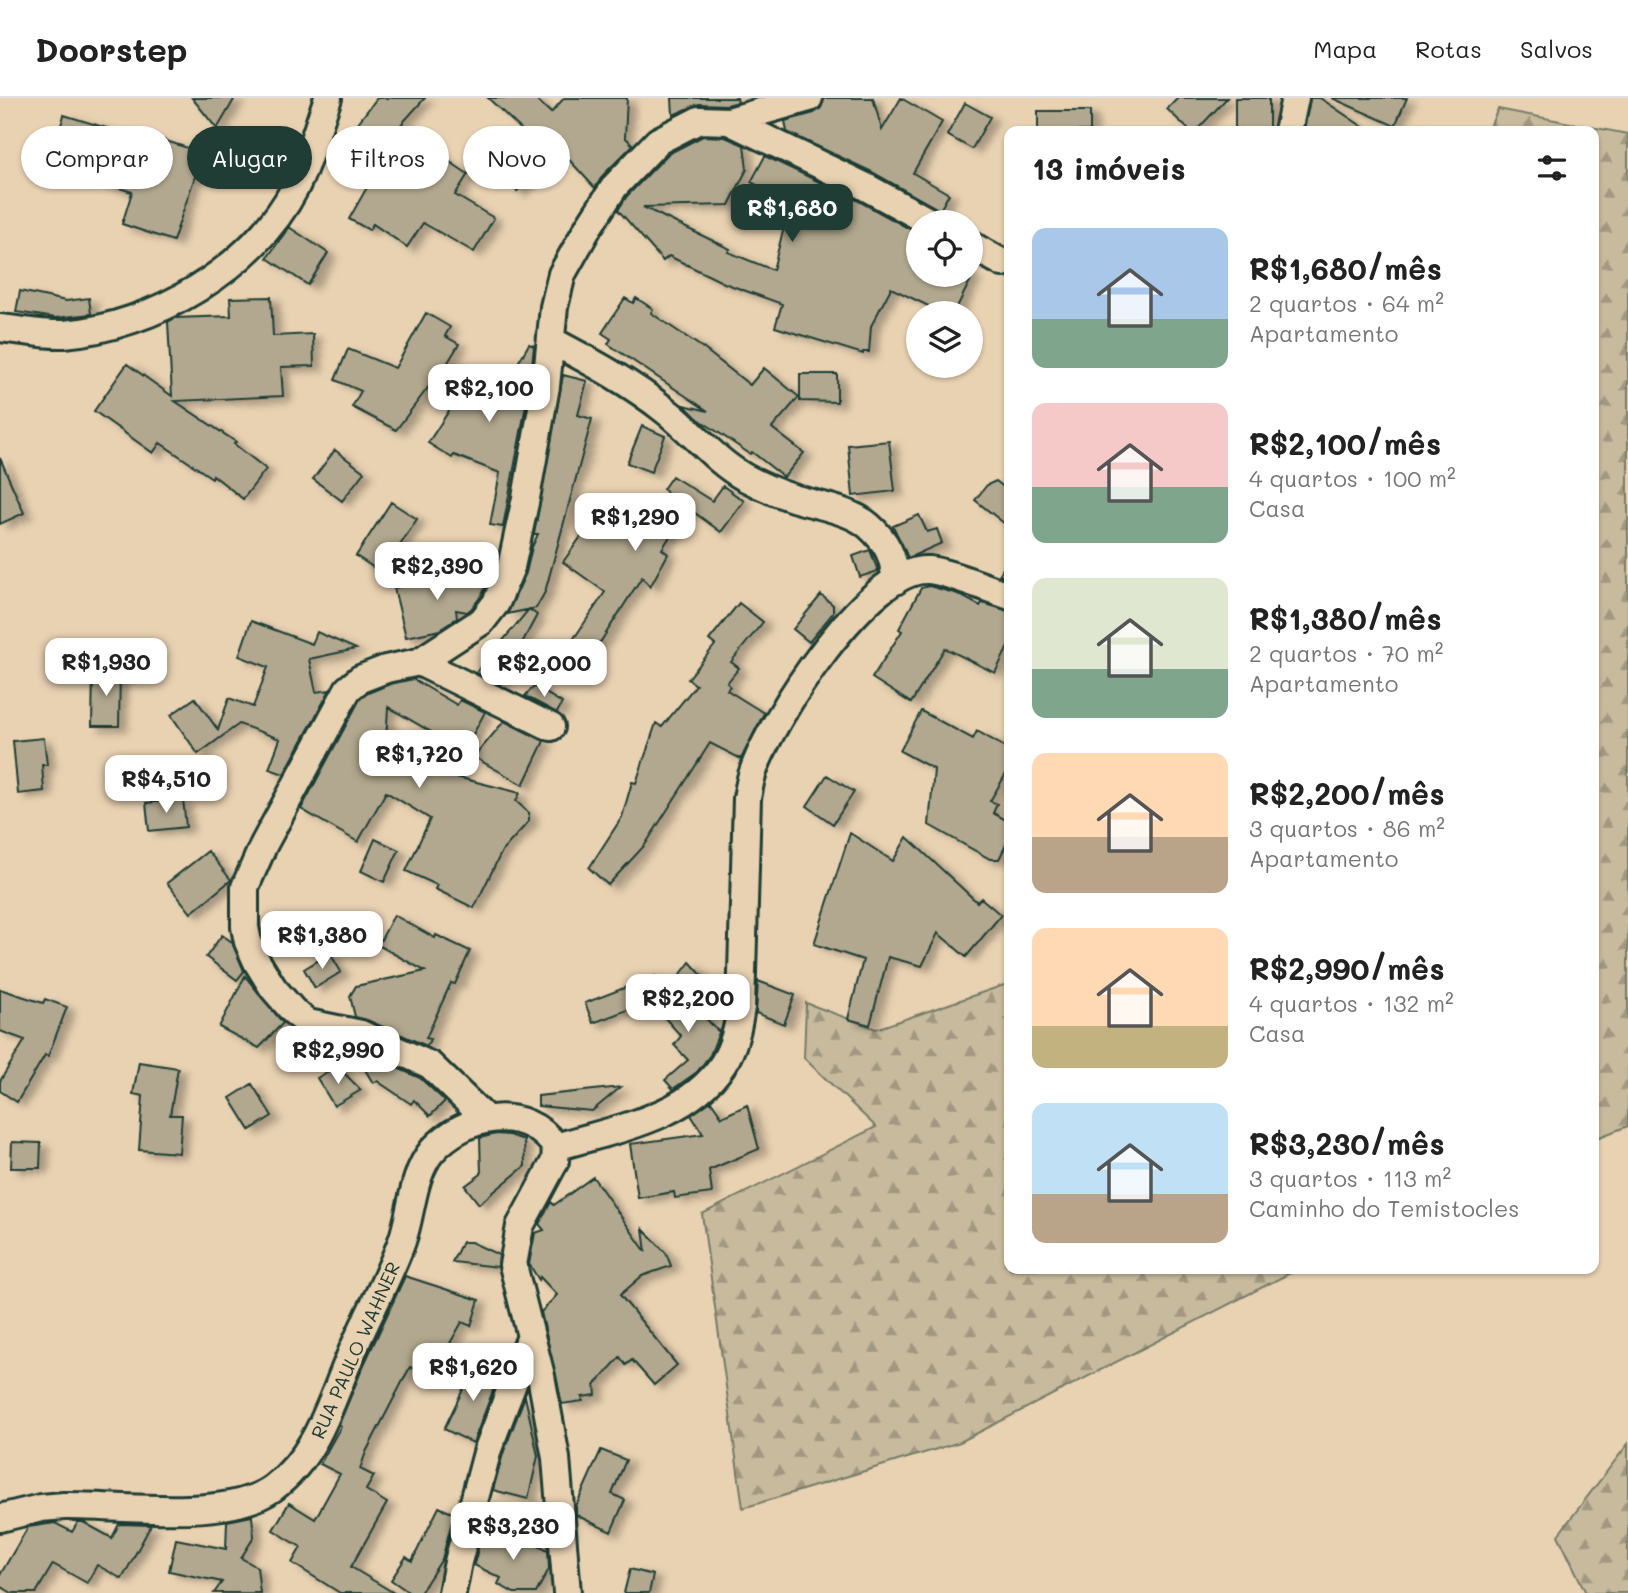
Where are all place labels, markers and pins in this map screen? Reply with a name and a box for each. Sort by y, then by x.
pin: R$1,680 [727,184,857,244]
pin: R$2,100 [424,364,554,424]
pin: R$1,290 [570,494,700,553]
pin: R$2,390 [372,542,502,602]
pin: R$1,930 [41,638,171,698]
pin: R$2,000 [479,640,609,699]
pin: R$1,720 [354,730,484,790]
pin: R$4,510 [101,756,231,815]
pin: R$1,380 [257,912,387,971]
pin: R$2,200 [623,974,753,1034]
pin: R$2,990 [273,1026,403,1086]
pin: R$1,620 [408,1344,538,1403]
pin: R$3,230 [448,1502,578,1562]

